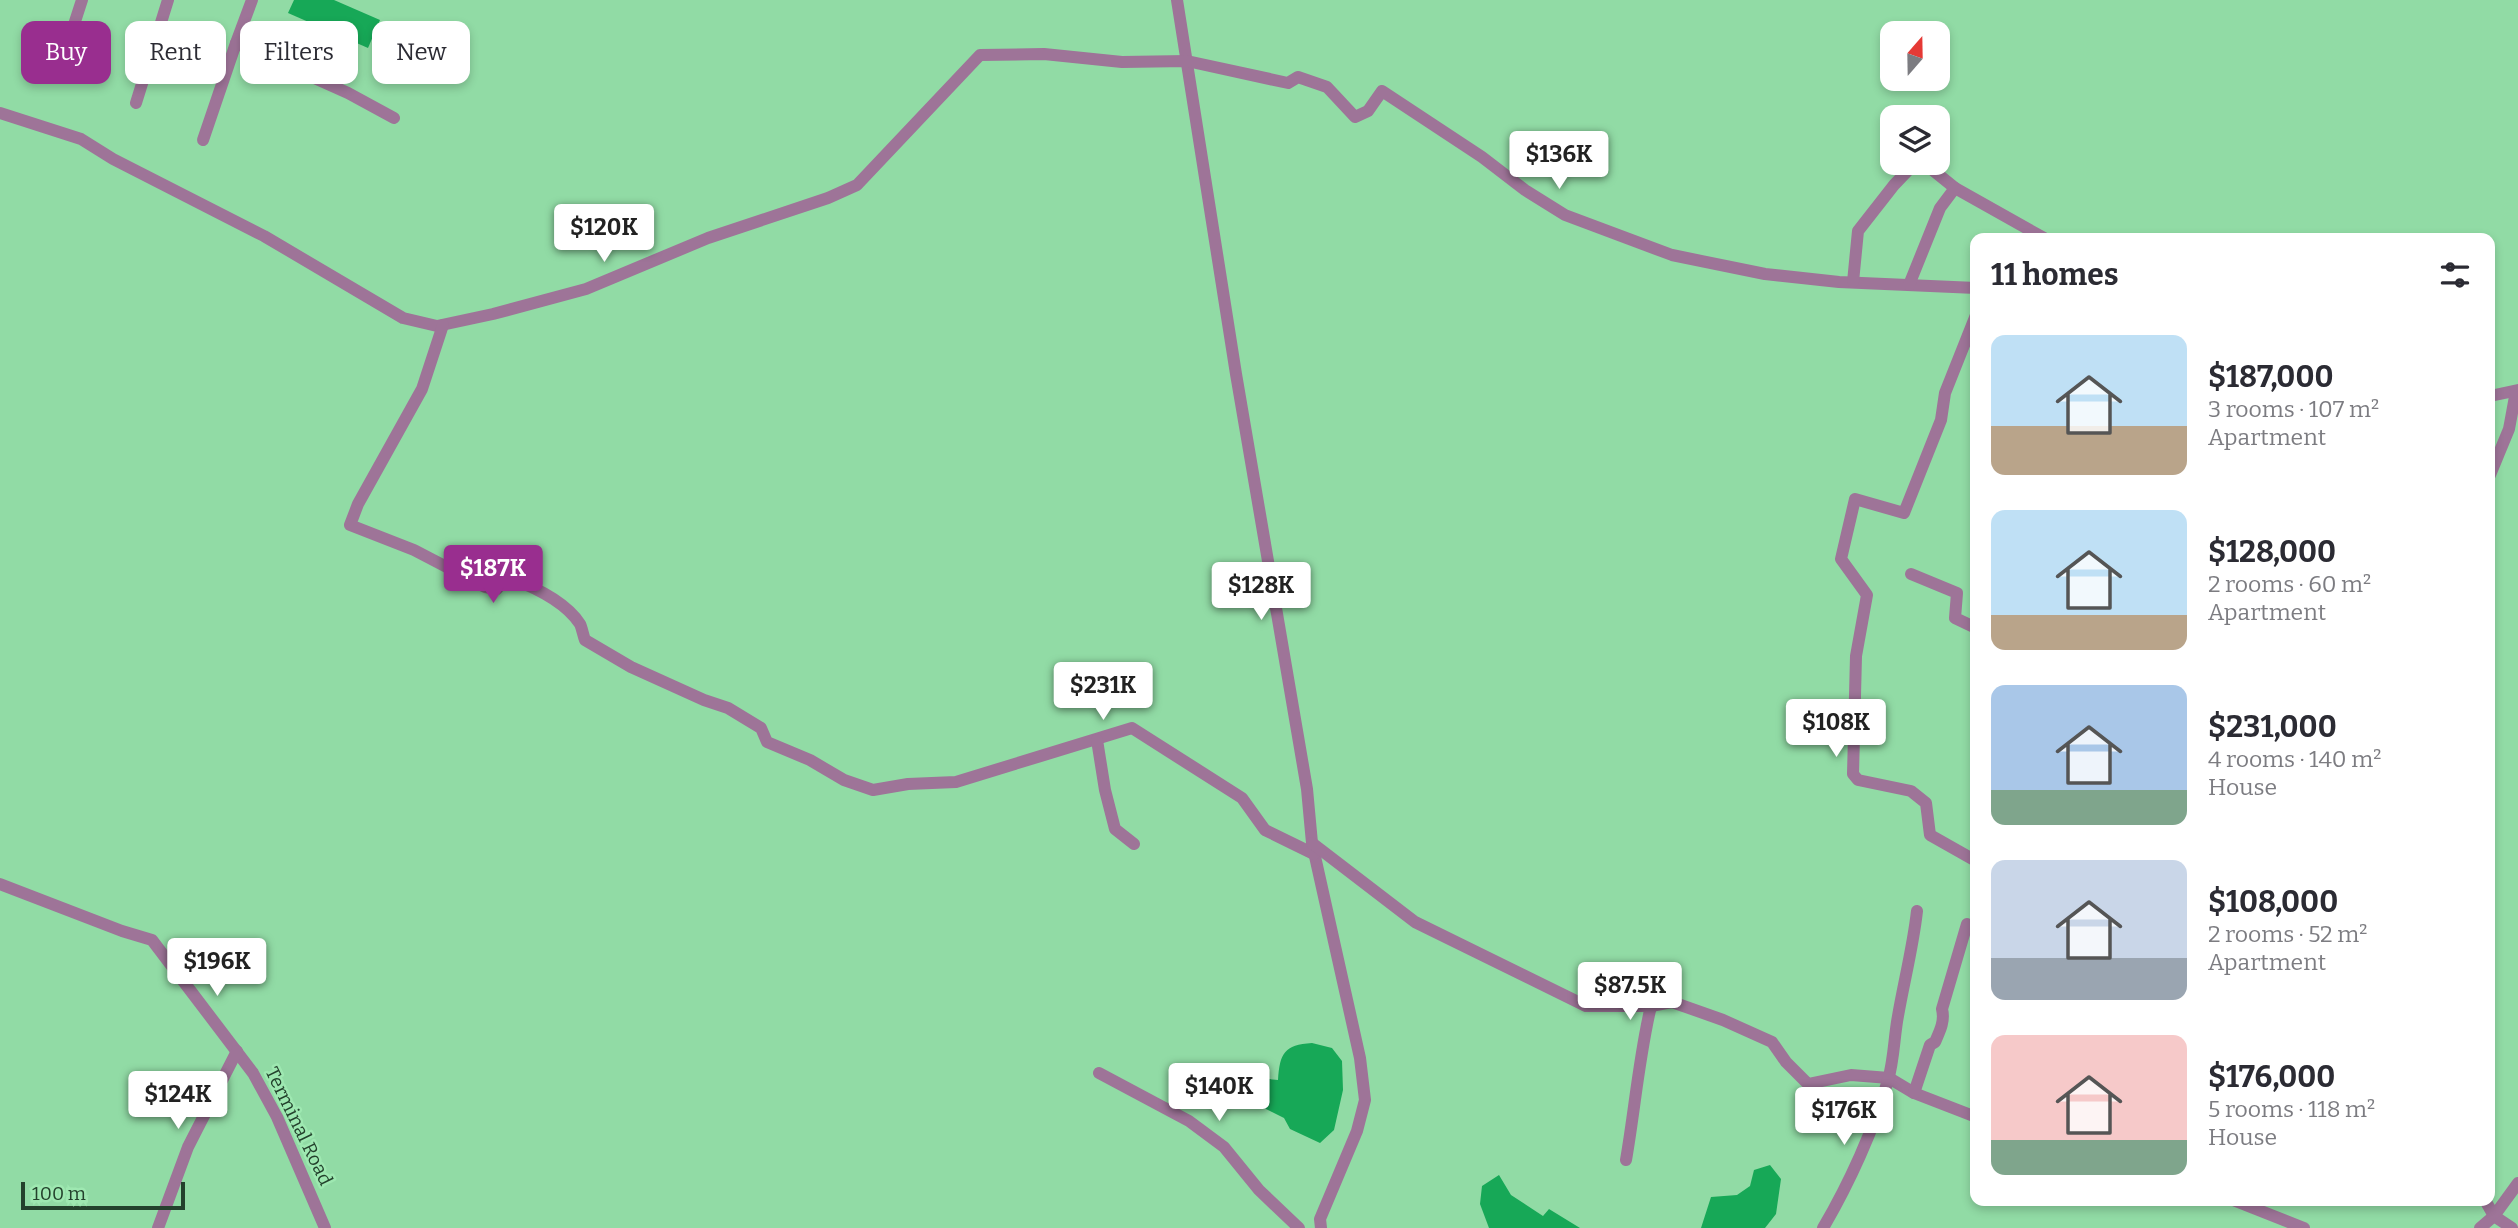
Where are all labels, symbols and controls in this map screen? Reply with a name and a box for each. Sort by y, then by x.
chip: Buy [21,21,111,84]
chip: Rent [125,21,226,84]
chip: Filters [240,21,358,84]
chip: New [372,21,470,84]
north arrow [1880,21,1950,91]
map controls [1880,21,1950,175]
button: layers [1880,105,1950,175]
pin: $136K [1510,132,1608,191]
text: $136K [1525,140,1593,168]
pin: $120K [555,204,653,264]
text: $120K [570,213,638,241]
icon: filters [2436,256,2474,294]
text: 11 homes [1991,257,2119,293]
text: $187,000 [2208,359,2334,395]
icon: home [2047,363,2131,447]
text: 3 rooms · 107 m² [2208,395,2379,423]
text: Apartment [2208,423,2326,451]
text: $128,000 [2208,534,2336,570]
icon: home [2047,538,2131,622]
pin: $187K [444,546,542,605]
text: $187K [460,554,526,582]
pin: $128K [1212,562,1310,622]
text: 2 rooms · 60 m² [2208,570,2371,598]
text: $128K [1228,571,1294,599]
text: Apartment [2208,598,2326,626]
pin: $231K [1054,662,1152,722]
text: $231K [1070,671,1136,699]
pin: $108K [1787,700,1885,759]
text: $108K [1802,708,1870,736]
text: $231,000 [2208,709,2337,745]
icon: home [2047,713,2131,797]
text: 4 rooms · 140 m² [2208,745,2381,773]
text: House [2208,773,2277,801]
text: $108,000 [2208,884,2338,920]
icon: home [2047,888,2131,972]
text: 2 rooms · 52 m² [2208,920,2367,948]
pin: $196K [168,939,266,998]
text: $196K [183,947,251,975]
text: Apartment [2208,948,2326,976]
pin: $87.5K [1573,962,1687,1022]
text: $87.5K [1594,971,1666,999]
text: $176,000 [2208,1059,2335,1095]
street label: Terminal Road [260,1063,338,1189]
icon: home [2047,1063,2131,1147]
pin: $140K [1170,1064,1268,1123]
pin: $124K [129,1072,227,1131]
text: $140K [1185,1072,1253,1100]
text: $124K [144,1080,212,1108]
pin: $176K [1795,1088,1893,1147]
text: 5 rooms · 118 m² [2208,1095,2375,1123]
text: $176K [1811,1096,1877,1124]
text: House [2208,1123,2277,1151]
scale bar [21,1179,186,1211]
text: 100 m [32,1182,86,1205]

